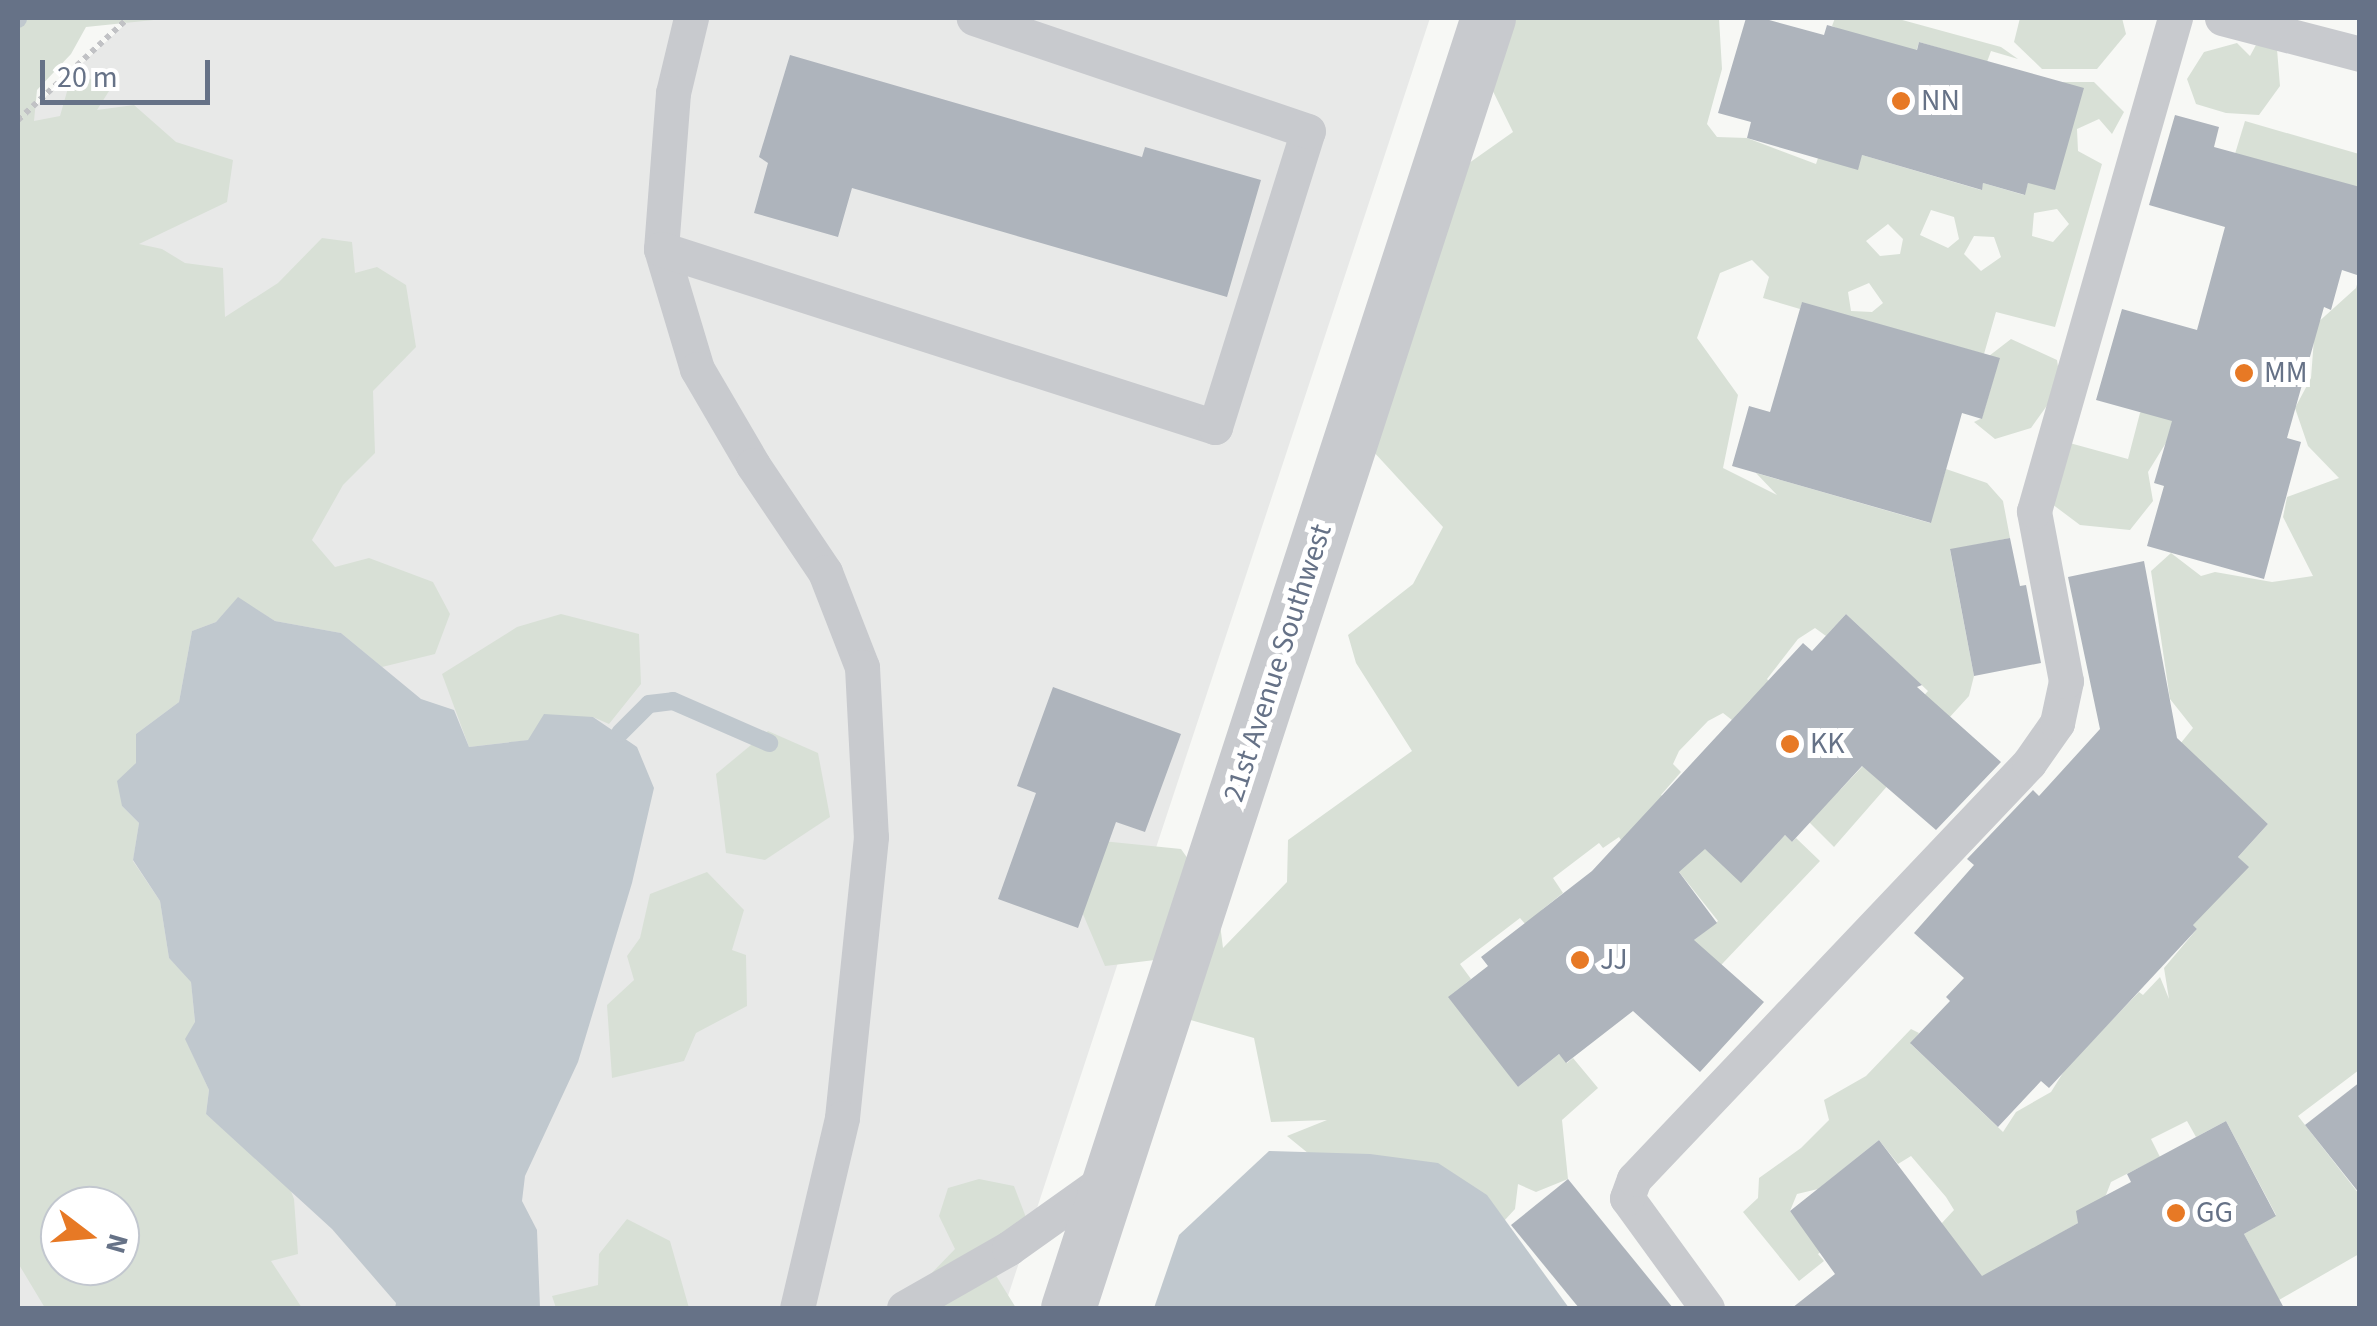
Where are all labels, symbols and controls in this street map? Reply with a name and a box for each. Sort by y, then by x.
scale bar [45,40,215,102]
text: 20 m [57,56,118,99]
place label: NN [1921,83,1960,119]
marker: NN [1890,90,1912,112]
place label: MM [2264,355,2308,391]
marker: MM [2233,362,2255,384]
street label: 21st Avenue Southwest [1216,520,1340,806]
place label: KK [1810,726,1845,762]
marker: KK [1779,733,1801,755]
place label: JJ [1600,942,1628,978]
marker: JJ [1569,949,1591,971]
north arrow [40,1186,140,1286]
place label: GG [2196,1195,2233,1231]
marker: GG [2165,1202,2187,1224]
text: N [95,1229,139,1258]

